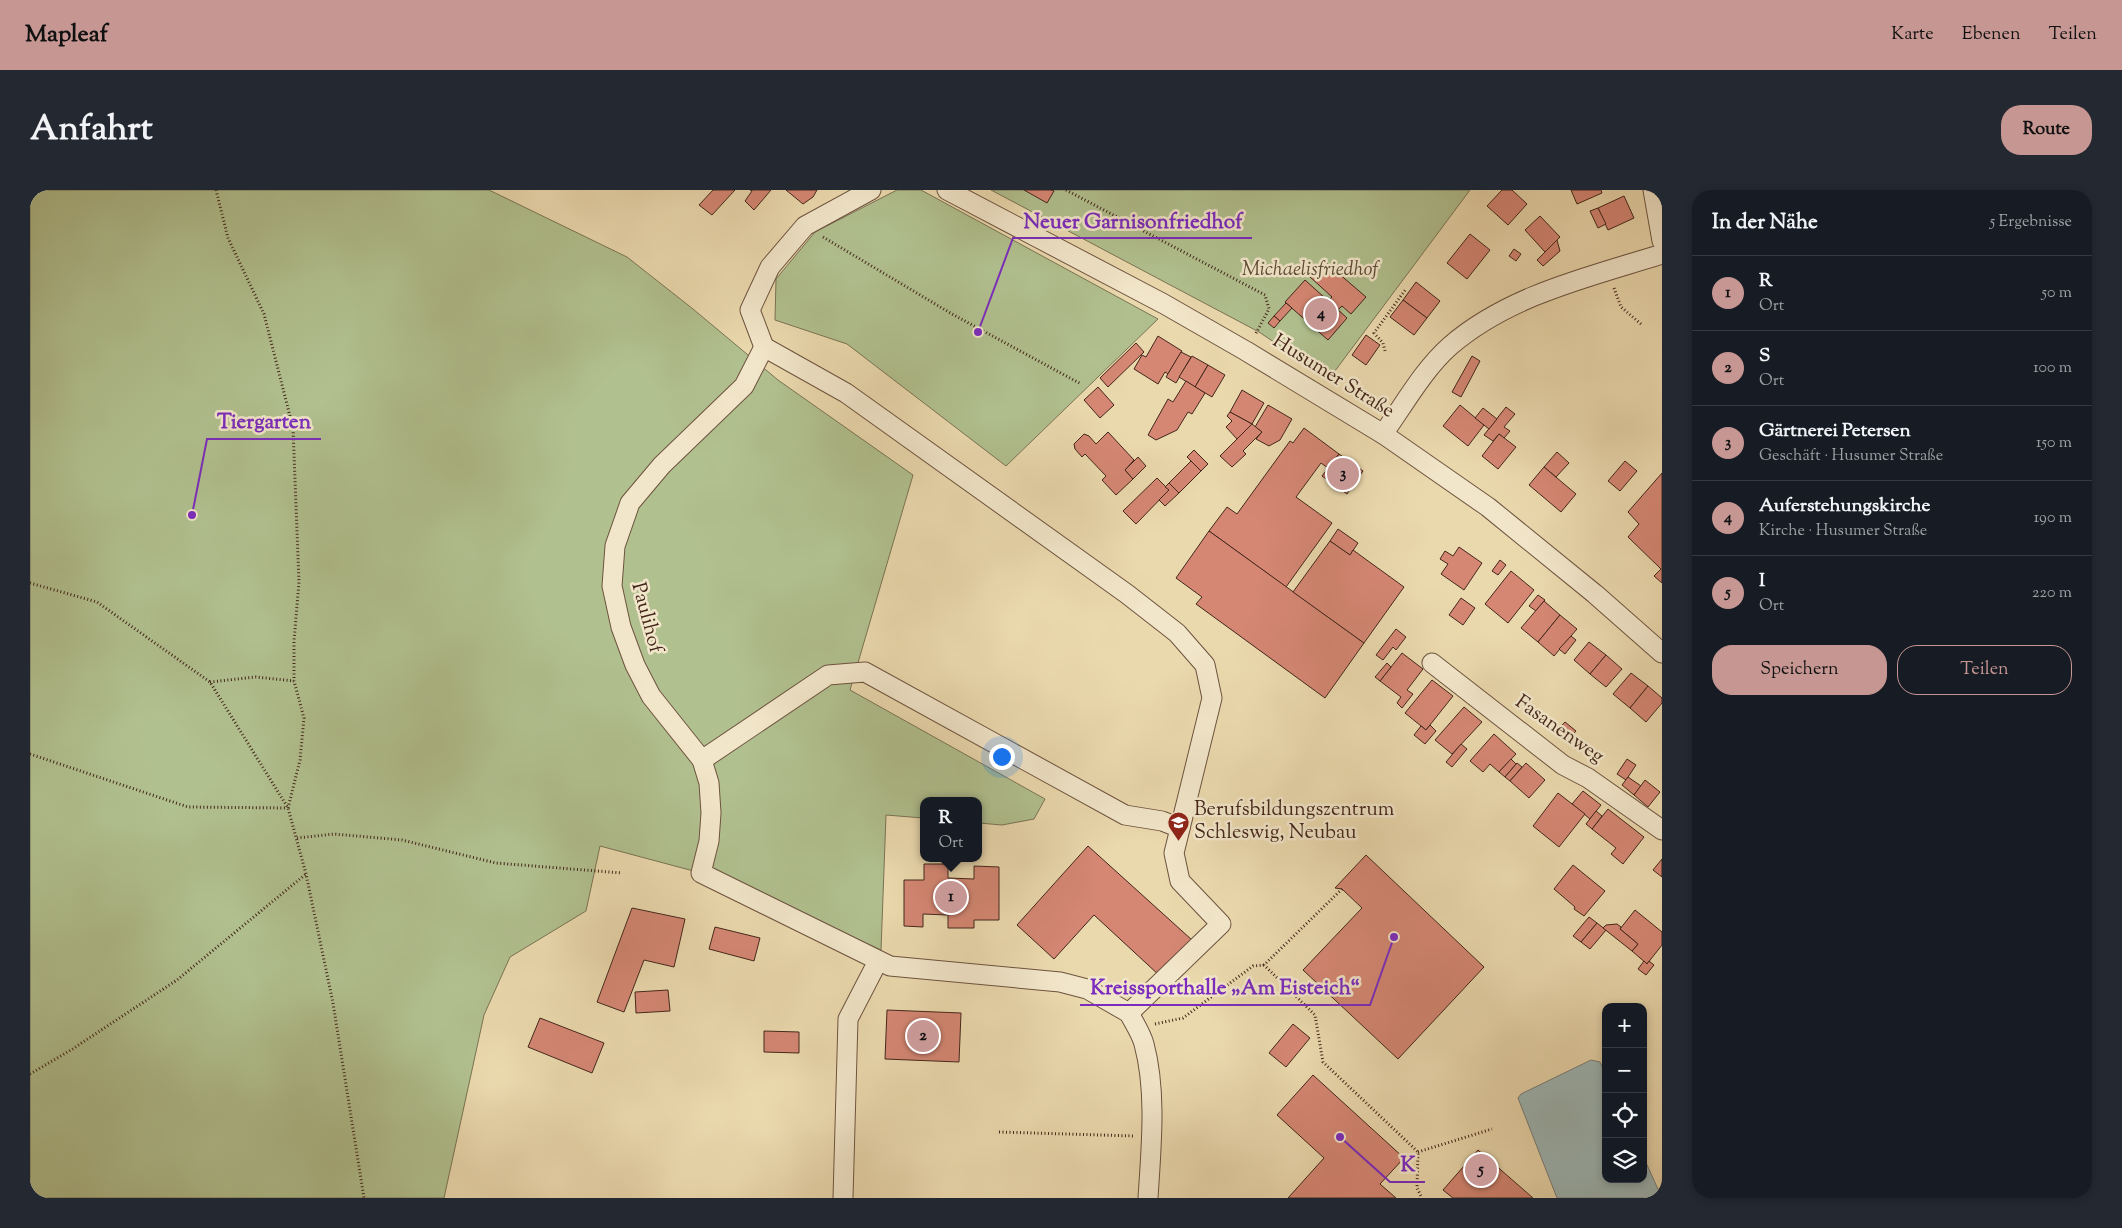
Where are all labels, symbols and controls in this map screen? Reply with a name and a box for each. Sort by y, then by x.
text: Mapleaf [25,18,108,52]
text: Karte [1891,22,1934,48]
text: Ebenen [1962,22,2021,48]
text: Teilen [2049,22,2097,48]
text: Anfahrt [30,105,153,156]
button: Route [2001,105,2092,155]
callout: Neuer Garnisonfriedhof [1013,202,1252,238]
text: Neuer Garnisonfriedhof [1024,208,1244,238]
text: In der Nähe [1712,208,1818,238]
text: 5 Ergebnisse [1990,211,2072,234]
park label: Michaelisfriedhof [1242,256,1380,285]
text: R [1759,268,1773,295]
text: 1 [1725,282,1731,305]
text: 50 m [2041,282,2072,305]
pin: 4 [1305,295,1337,333]
text: Ort [1759,295,1784,318]
street label: Husumer Straße [1266,328,1400,426]
text: S [1759,343,1770,370]
text: 2 [1724,357,1732,380]
text: 100 m [2033,357,2072,380]
text: Ort [1759,370,1784,393]
callout: Tiergarten [207,403,321,439]
text: Tiergarten [217,408,312,438]
text: Gärtnerei Petersen [1759,418,1911,445]
text: 3 [1725,432,1731,455]
text: 150 m [2036,432,2072,455]
text: Geschäft · Husumer Straße [1759,445,1943,468]
pin: 3 [1327,455,1359,493]
text: Auferstehungskirche [1759,493,1930,520]
text: 4 [1724,507,1732,530]
text: 190 m [2034,507,2072,530]
text: Kirche · Husumer Straße [1759,520,1927,543]
text: I [1759,568,1765,595]
street label: Paulihof [623,579,670,658]
text: 5 [1725,582,1731,605]
text: 220 m [2032,582,2072,605]
text: Ort [1759,595,1784,618]
button: Speichern [1712,645,1887,695]
button: Teilen [1897,645,2072,695]
street label: Fasanenweg [1509,689,1610,771]
your location [989,744,1015,770]
place label: Berufsbildungszentrum Schleswig, Neubau [1194,796,1395,848]
popup [920,797,982,862]
text: R [938,805,952,832]
school or university icon: Berufsbildungszentrum Schleswig, Neubau [1166,810,1190,841]
text: Ort [938,832,964,855]
pin: 1 [935,878,967,916]
callout: Kreissporthalle „Am Eisteich“ [1080,969,1370,1005]
text: Kreissporthalle „Am Eisteich“ [1090,974,1360,1004]
map controls [1602,1003,1647,1183]
button: + [1602,1003,1647,1048]
pin: 2 [907,1017,939,1055]
button: − [1602,1048,1647,1093]
button: locate [1602,1093,1647,1138]
button: layers [1602,1138,1647,1183]
callout: K [1390,1146,1425,1182]
text: K [1400,1151,1416,1181]
pin: 5 [1465,1151,1497,1189]

